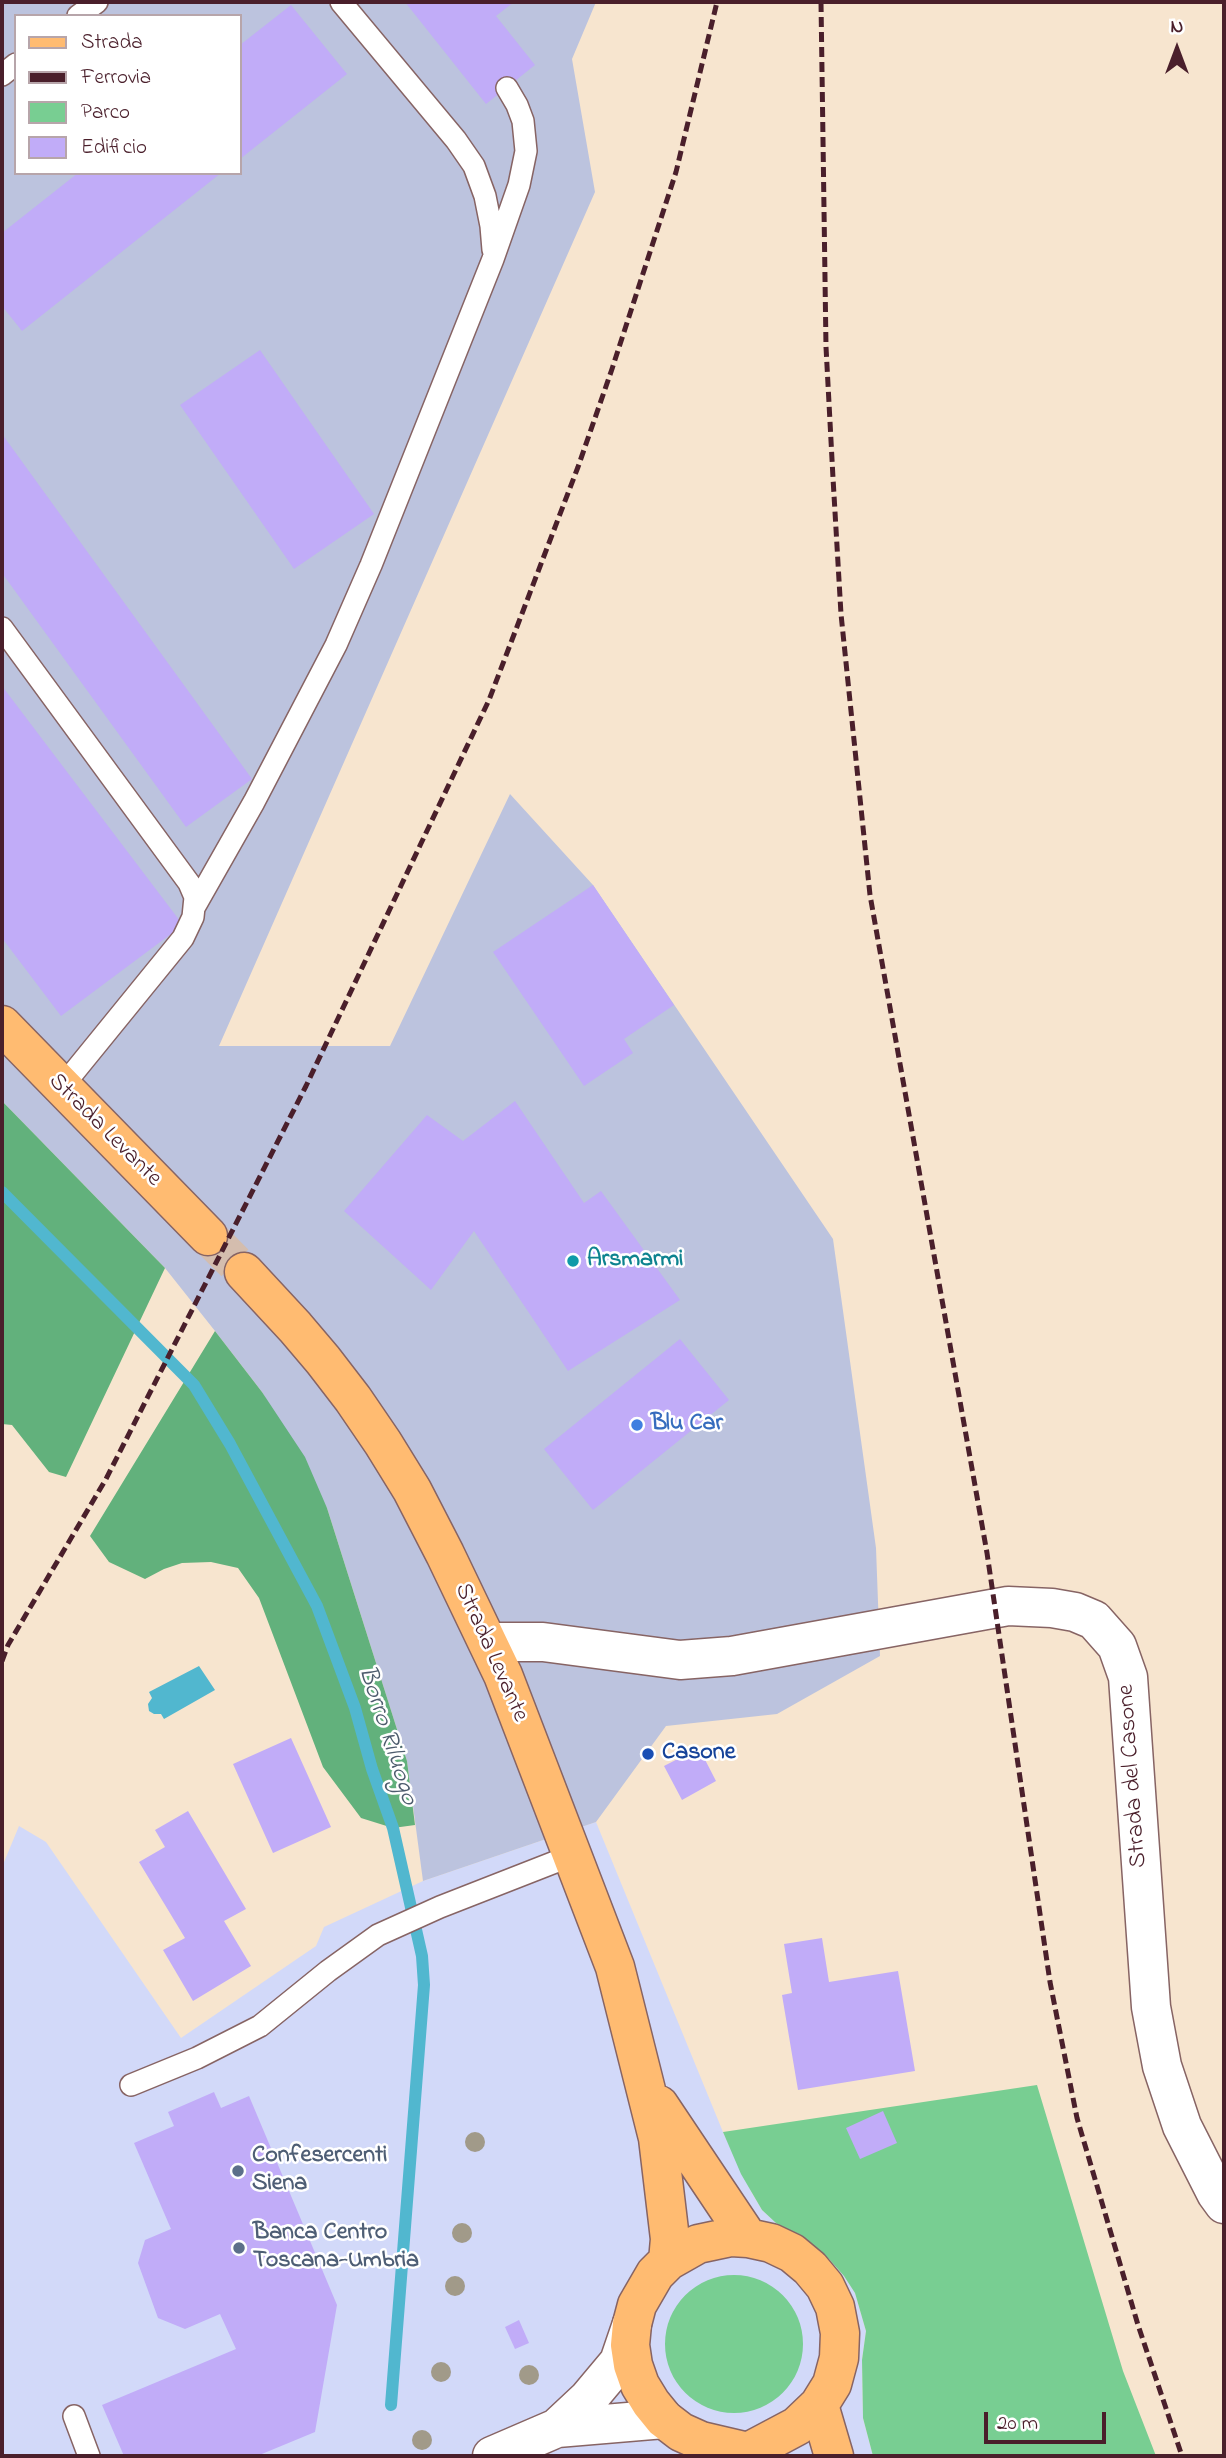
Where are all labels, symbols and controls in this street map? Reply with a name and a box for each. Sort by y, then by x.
legend [14,14,242,175]
north arrow [1142,14,1212,84]
text: N [1171,14,1183,41]
text: Strada [81,28,143,58]
text: Ferrovia [81,63,151,93]
text: Parco [81,98,130,128]
text: Edificio [81,133,147,163]
street label: Strada Levante [41,1068,167,1194]
place label: Arsmarmi [587,1247,683,1275]
marker: Arsmarmi [565,1253,581,1269]
place label: Blu Car [651,1411,723,1439]
marker: Blu Car [629,1417,645,1433]
street label: Strada Levante [447,1579,533,1727]
water label: Borro Riluogo [349,1663,423,1809]
street label: Strada del Casone [1113,1683,1155,1869]
place label: Casone [662,1740,735,1768]
marker: Casone [640,1746,656,1762]
place label: Confesercenti Siena [252,2143,387,2199]
marker: Confesercenti Siena [230,2163,246,2179]
place label: Banca Centro Toscana-Umbria [253,2220,419,2276]
marker: Banca Centro Toscana-Umbria [231,2240,247,2256]
scale bar [988,2398,1110,2442]
text: 20 m [997,2409,1038,2439]

